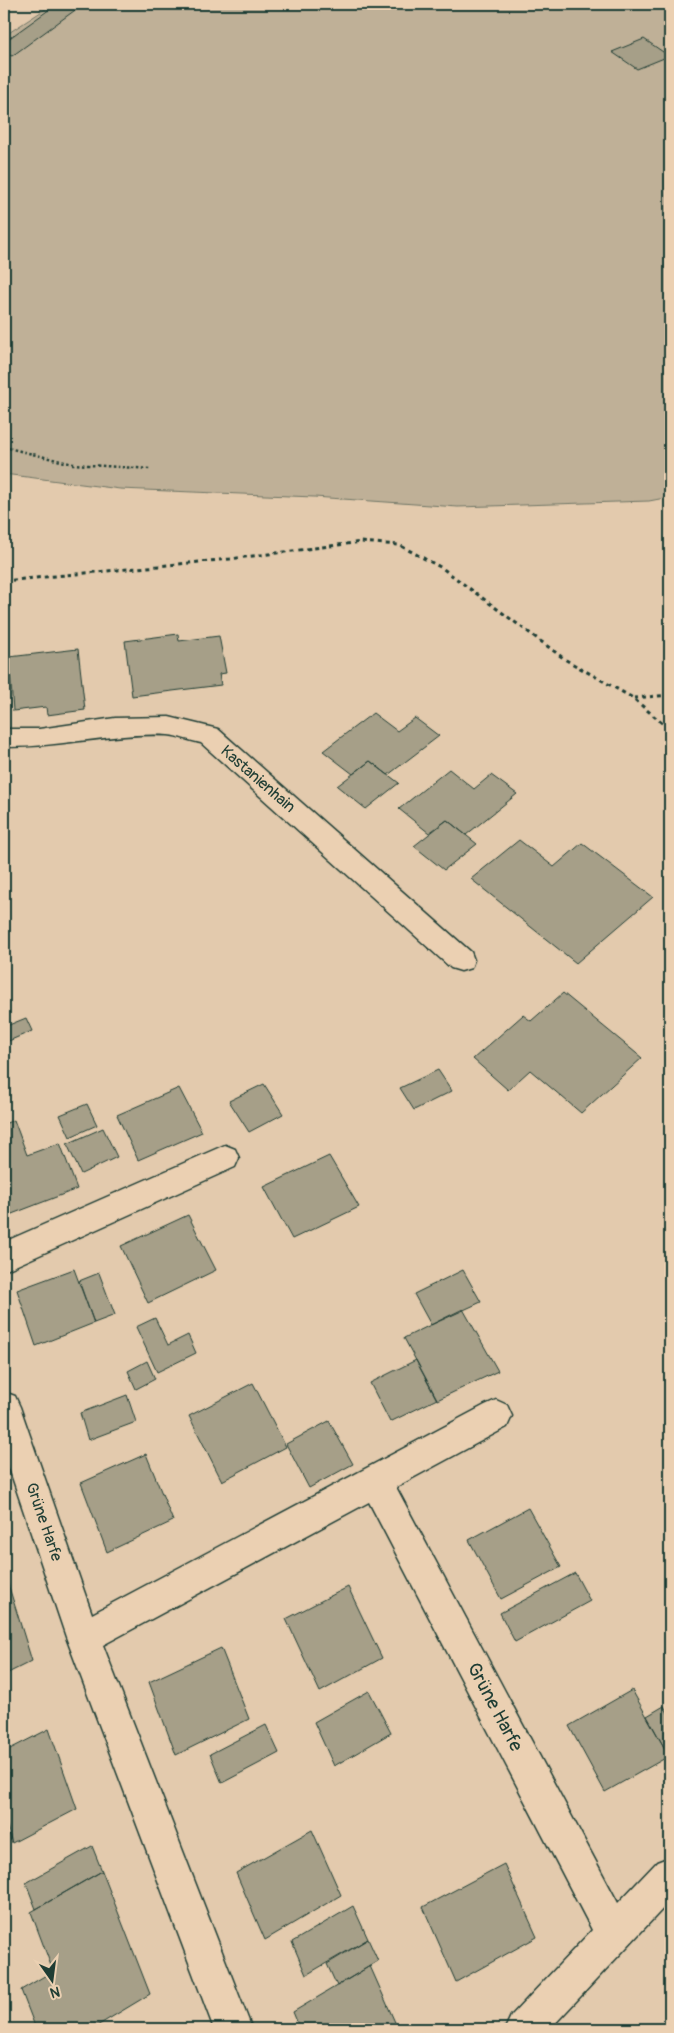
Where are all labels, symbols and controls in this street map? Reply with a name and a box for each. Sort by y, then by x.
street label: Kastanienhain [216,741,300,817]
street label: Grüne Harfe [21,1480,67,1564]
street label: Grüne Harfe [462,1659,529,1756]
north arrow [28,1956,78,2006]
text: N [48,1983,62,2002]

